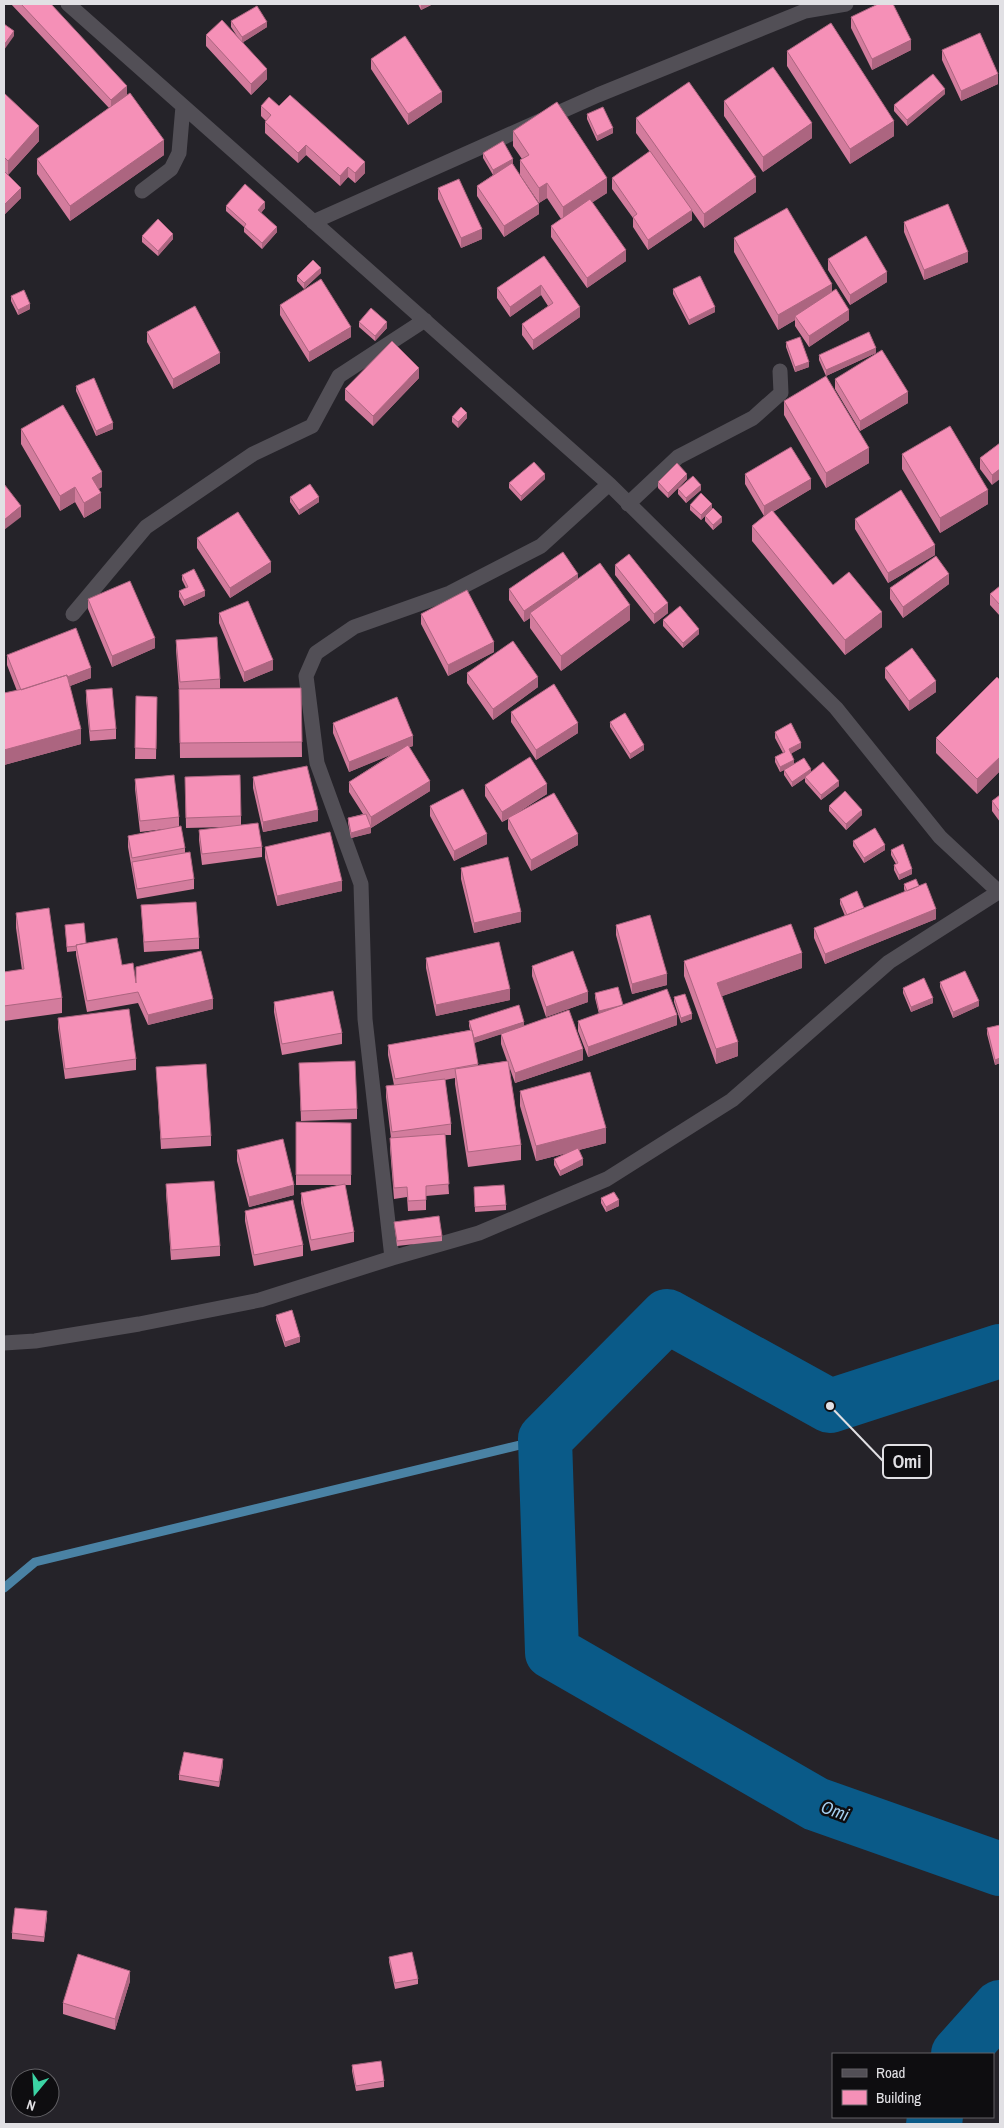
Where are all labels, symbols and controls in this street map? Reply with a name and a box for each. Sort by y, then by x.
callout: Omi [883,1445,931,1478]
text: Omi [893,1449,921,1474]
water label: Omi [818,1794,853,1827]
legend [832,2053,994,2118]
text: Road [876,2062,905,2083]
north arrow [10,2068,60,2118]
text: Building [876,2087,921,2108]
text: N [24,2096,38,2115]

